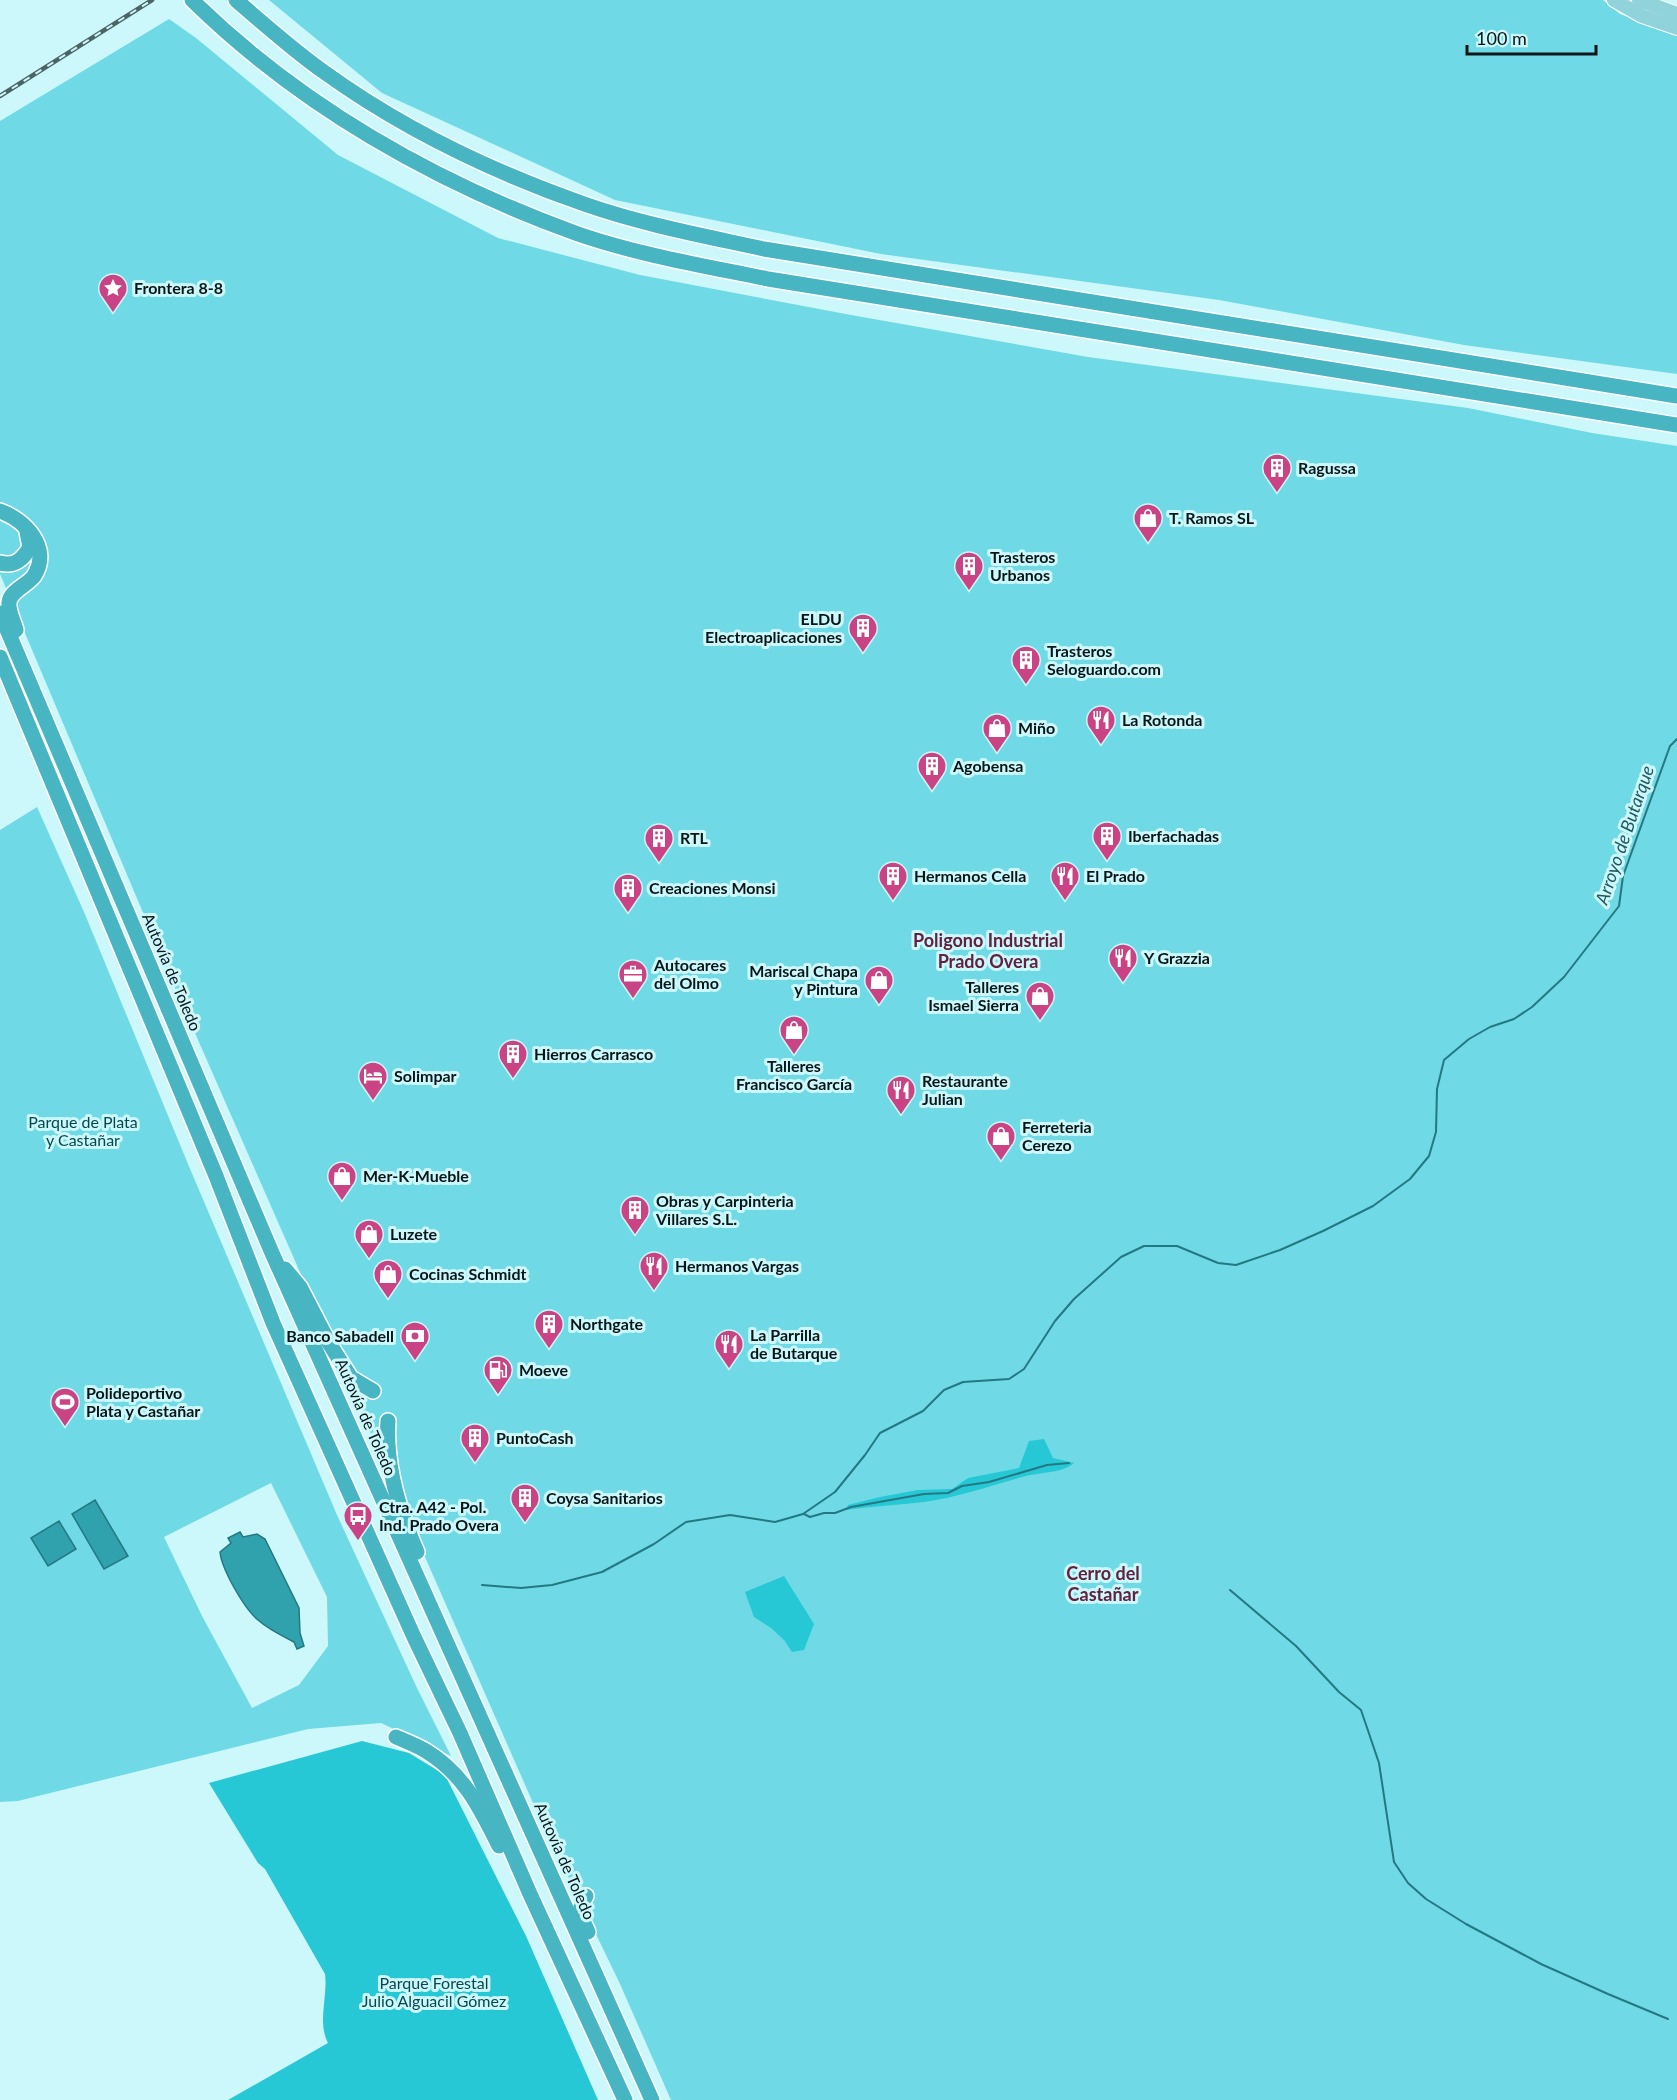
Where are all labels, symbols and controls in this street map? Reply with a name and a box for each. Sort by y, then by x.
scale bar [1467,18,1596,56]
text: 100 m [1476,27,1527,49]
place icon: Frontera 8-8 [97,272,129,314]
place label: Frontera 8-8 [134,278,223,297]
building icon: Ragussa [1261,452,1293,494]
place label: Ragussa [1298,458,1356,477]
shop icon: T. Ramos SL [1132,502,1164,544]
place label: T. Ramos SL [1169,508,1255,527]
place label: Trasteros Urbanos [990,547,1055,584]
building icon: Trasteros Urbanos [953,550,985,592]
place label: ELDU Electroaplicaciones [705,609,842,646]
building icon: ELDU Electroaplicaciones [847,612,879,654]
place label: Trasteros Seloguardo.com [1047,641,1161,678]
building icon: Trasteros Seloguardo.com [1010,644,1042,686]
restaurant icon: La Rotonda [1085,704,1117,746]
place label: La Rotonda [1122,710,1202,729]
shop icon: Miño [981,712,1013,754]
place label: Miño [1018,718,1055,737]
building icon: Agobensa [916,750,948,792]
place label: Agobensa [952,756,1023,775]
water label: Arroyo de Butarque [1590,762,1658,908]
building icon: Iberfachadas [1091,820,1123,862]
building icon: RTL [643,822,675,864]
place label: Iberfachadas [1128,826,1219,845]
place label: RTL [680,828,709,847]
building icon: Hermanos Cella [877,860,909,902]
restaurant icon: El Prado [1049,860,1081,902]
place label: Hermanos Cella [914,866,1026,885]
place label: El Prado [1086,866,1145,885]
building icon: Creaciones Monsi [612,872,644,914]
place label: Creaciones Monsi [649,878,776,897]
street label: Autovía de Toledo [139,910,206,1034]
district label: Poligono Industrial Prado Overa [913,929,1063,972]
restaurant icon: Y Grazzia [1107,942,1139,984]
place label: Y Grazzia [1143,948,1210,967]
place label: Autocares del Olmo [653,955,726,992]
office icon: Autocares del Olmo [617,958,649,1000]
place label: Mariscal Chapa y Pintura [749,961,858,998]
shop icon: Mariscal Chapa y Pintura [863,964,895,1006]
place label: Talleres Ismael Sierra [928,977,1019,1014]
shop icon: Talleres Ismael Sierra [1024,980,1056,1022]
shop icon: Talleres Francisco García [778,1014,810,1056]
building icon: Hierros Carrasco [497,1038,529,1080]
place label: Hierros Carrasco [534,1044,653,1063]
place label: Talleres Francisco García [736,1056,852,1093]
hotel icon: Solimpar [357,1060,389,1102]
place label: Solimpar [394,1066,457,1085]
place label: Restaurante Julian [922,1071,1008,1108]
restaurant icon: Restaurante Julian [885,1074,917,1116]
park label: Parque de Plata y Castañar [28,1112,138,1149]
place label: Ferreteria Cerezo [1022,1117,1092,1154]
shop icon: Ferreteria Cerezo [985,1120,1017,1162]
shop icon: Mer-K-Mueble [326,1160,358,1202]
place label: Mer-K-Mueble [363,1166,469,1185]
place label: Obras y Carpinteria Villares S.L. [655,1191,794,1228]
building icon: Obras y Carpinteria Villares S.L. [619,1194,651,1236]
shop icon: Luzete [353,1218,385,1260]
place label: Luzete [390,1224,438,1243]
restaurant icon: Hermanos Vargas [638,1250,670,1292]
place label: Hermanos Vargas [675,1256,799,1275]
shop icon: Cocinas Schmidt [372,1258,404,1300]
place label: Cocinas Schmidt [409,1264,526,1283]
building icon: Northgate [533,1308,565,1350]
place label: Northgate [570,1314,644,1333]
bank icon: Banco Sabadell [399,1320,431,1362]
place label: La Parrilla de Butarque [750,1325,838,1362]
place label: Banco Sabadell [286,1326,394,1345]
restaurant icon: La Parrilla de Butarque [713,1328,745,1370]
fuel station icon: Moeve [482,1354,514,1396]
street label: Autovía de Toledo [332,1355,401,1478]
place label: Moeve [519,1360,569,1379]
place label: Polideportivo Plata y Castañar [86,1383,200,1420]
sports icon: Polideportivo Plata y Castañar [49,1386,81,1428]
building icon: PuntoCash [459,1422,491,1464]
place label: PuntoCash [496,1428,574,1447]
building icon: Coysa Sanitarios [509,1482,541,1524]
place label: Coysa Sanitarios [546,1488,663,1507]
place label: Ctra. A42 - Pol. Ind. Prado Overa [379,1497,499,1534]
bus stop icon: Ctra. A42 - Pol. Ind. Prado Overa [342,1500,374,1542]
district label: Cerro del Castañar [1066,1562,1140,1605]
street label: Autovía de Toledo [531,1799,600,1922]
park label: Parque Forestal Julio Alguacil Gómez [362,1973,506,2010]

